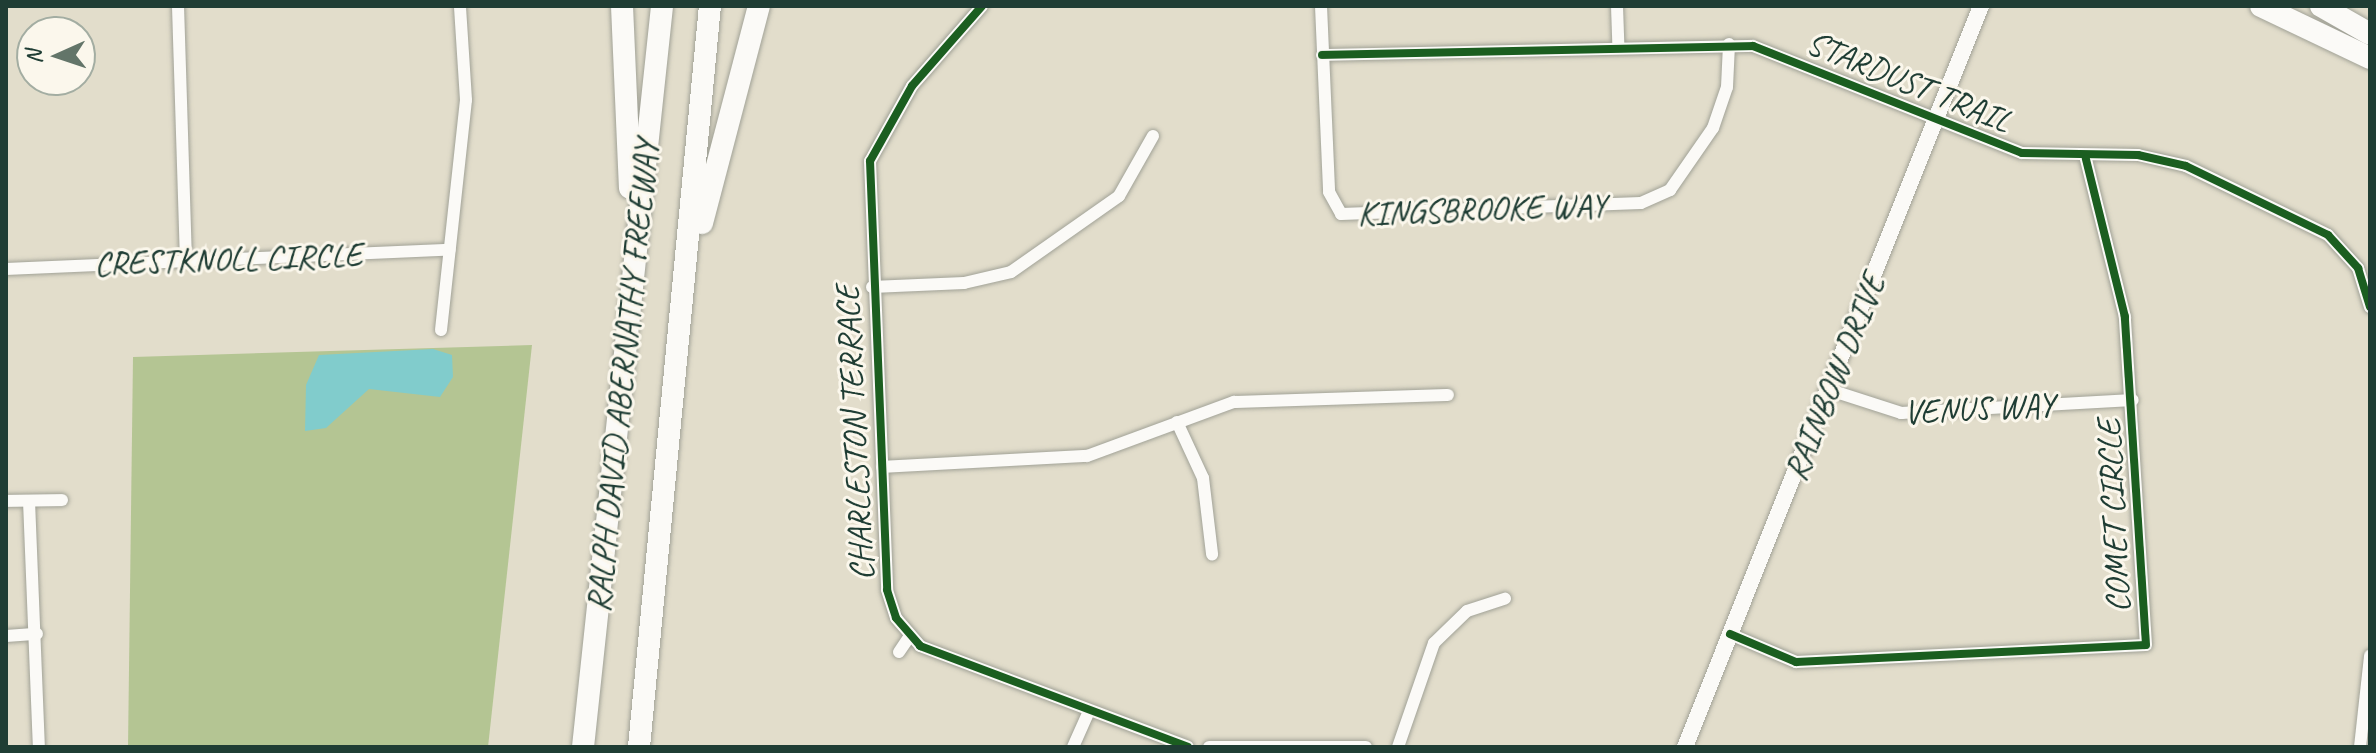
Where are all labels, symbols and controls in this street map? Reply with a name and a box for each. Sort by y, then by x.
north arrow [16,16,96,96]
street label: STARDUST TRAIL [1801,21,2017,141]
text: N [20,50,48,65]
street label: RALPH DAVID ABERNATHY FREEWAY [577,140,667,612]
street label: KINGSBROOKE WAY [1356,184,1608,234]
street label: CRESTKNOLL CIRCLE [94,234,362,284]
street label: RAINBOW DRIVE [1774,268,1894,486]
street label: CHARLESTON TERRACE [826,285,882,581]
street label: VENUS WAY [1903,384,2055,432]
street label: COMET CIRCLE [2088,418,2138,614]

